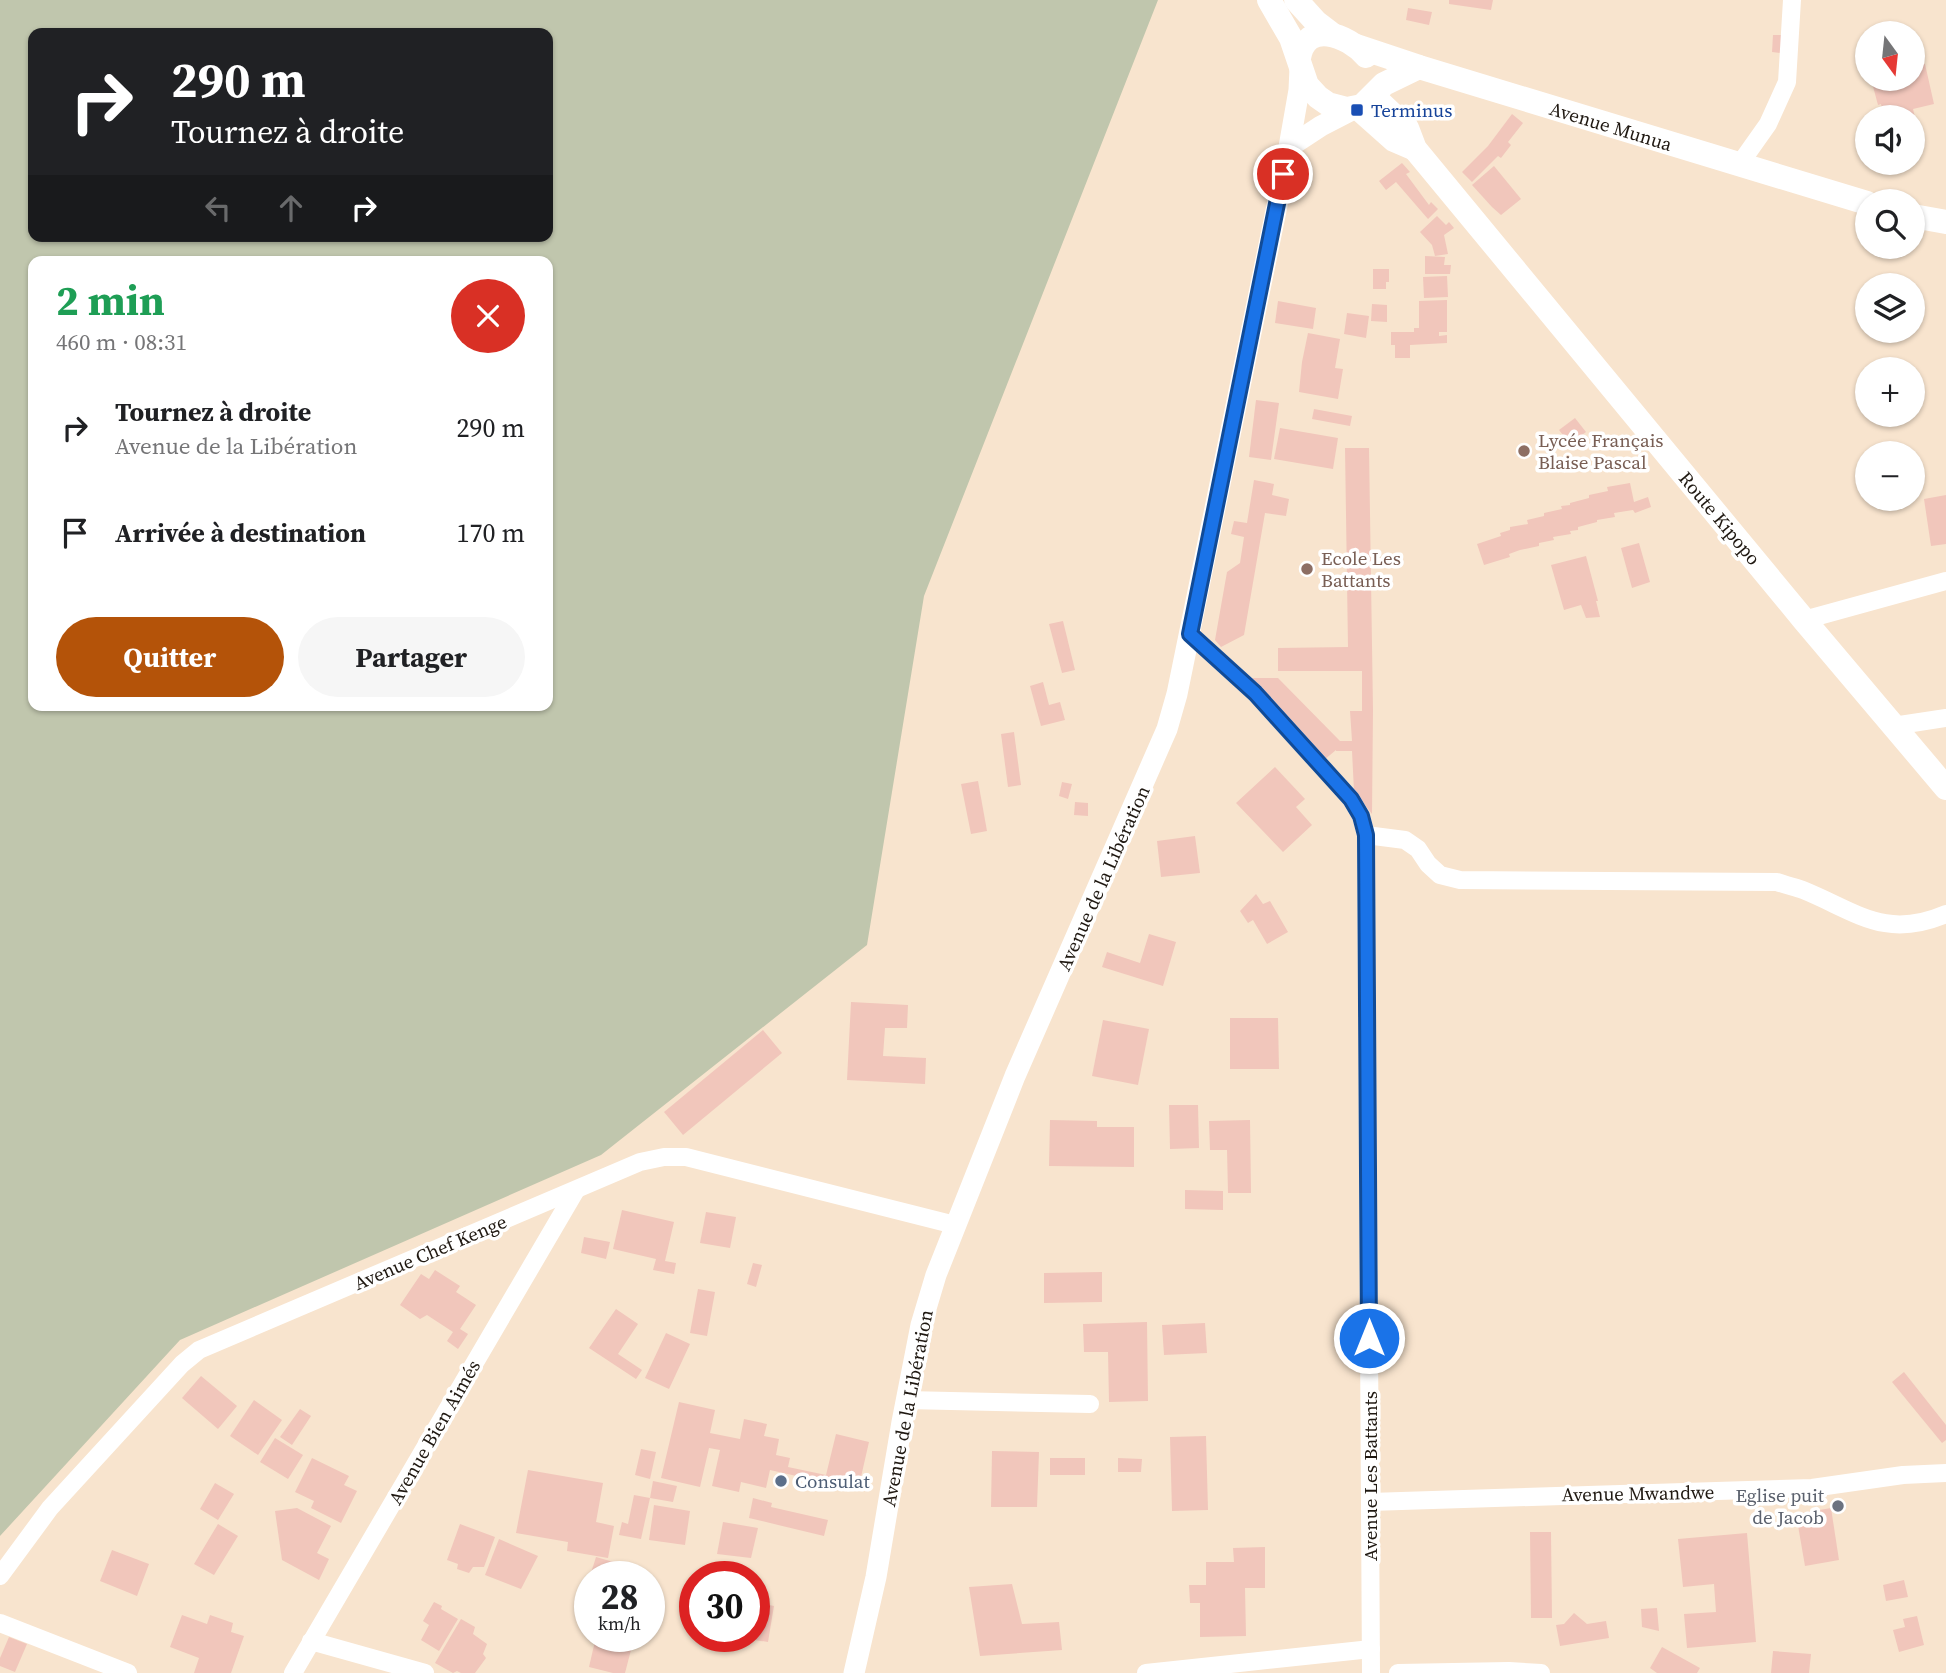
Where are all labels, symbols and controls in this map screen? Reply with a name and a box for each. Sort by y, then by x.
north arrow [1855,21,1925,91]
map controls [1855,21,1925,511]
text: 290 m [171,46,306,113]
icon: right [56,56,147,147]
street label: Avenue Munua [1547,95,1676,157]
place label: Terminus [1371,97,1452,123]
marker: Terminus [1349,102,1365,118]
button: sound [1855,105,1925,175]
text: Tournez à droite [171,110,404,154]
pin [1253,144,1313,204]
icon: arrive [1264,155,1302,193]
icon: left [199,189,237,227]
icon: ahead [272,189,310,227]
icon: right [345,189,383,227]
button: search [1855,189,1925,259]
text: 2 min [56,271,165,329]
button: layers [1855,273,1925,343]
button: close [451,279,525,353]
text: 460 m · 08:31 [56,326,187,358]
button: + [1855,357,1925,427]
text: Tournez à droite [115,394,311,430]
icon: right [56,409,94,447]
text: 290 m [457,410,525,446]
place label: Lycée Français Blaise Pascal [1538,427,1664,475]
text: Avenue de la Libération [115,430,357,462]
button: − [1855,441,1925,511]
marker: Lycée Français Blaise Pascal [1516,443,1532,459]
street label: Route Kipopo [1673,466,1767,570]
icon: arrive [56,514,94,552]
text: Arrivée à destination [115,515,366,551]
text: 170 m [457,515,525,551]
place label: Ecole Les Battants [1321,545,1401,593]
marker: Ecole Les Battants [1299,561,1315,577]
button: Quitter [56,617,284,697]
button: Partager [298,617,525,697]
street label: Avenue de la Libération [1050,781,1156,975]
street label: Avenue Chef Kenge [350,1208,510,1296]
position arrow [1332,1301,1406,1375]
street label: Avenue de la Libération [875,1307,939,1509]
street label: Avenue Bien Aimés [382,1355,486,1509]
street label: Avenue Les Battants [1357,1391,1383,1561]
place label: Consulat [795,1468,870,1494]
marker: Consulat [773,1473,789,1489]
street label: Avenue Mwandwe [1561,1479,1715,1507]
place label: Eglise puit de Jacob [1736,1482,1825,1530]
marker: Eglise puit de Jacob [1830,1498,1846,1514]
speed limit sign: 30 [679,1561,770,1652]
text: 28 [601,1573,638,1621]
text: km/h [598,1611,641,1636]

